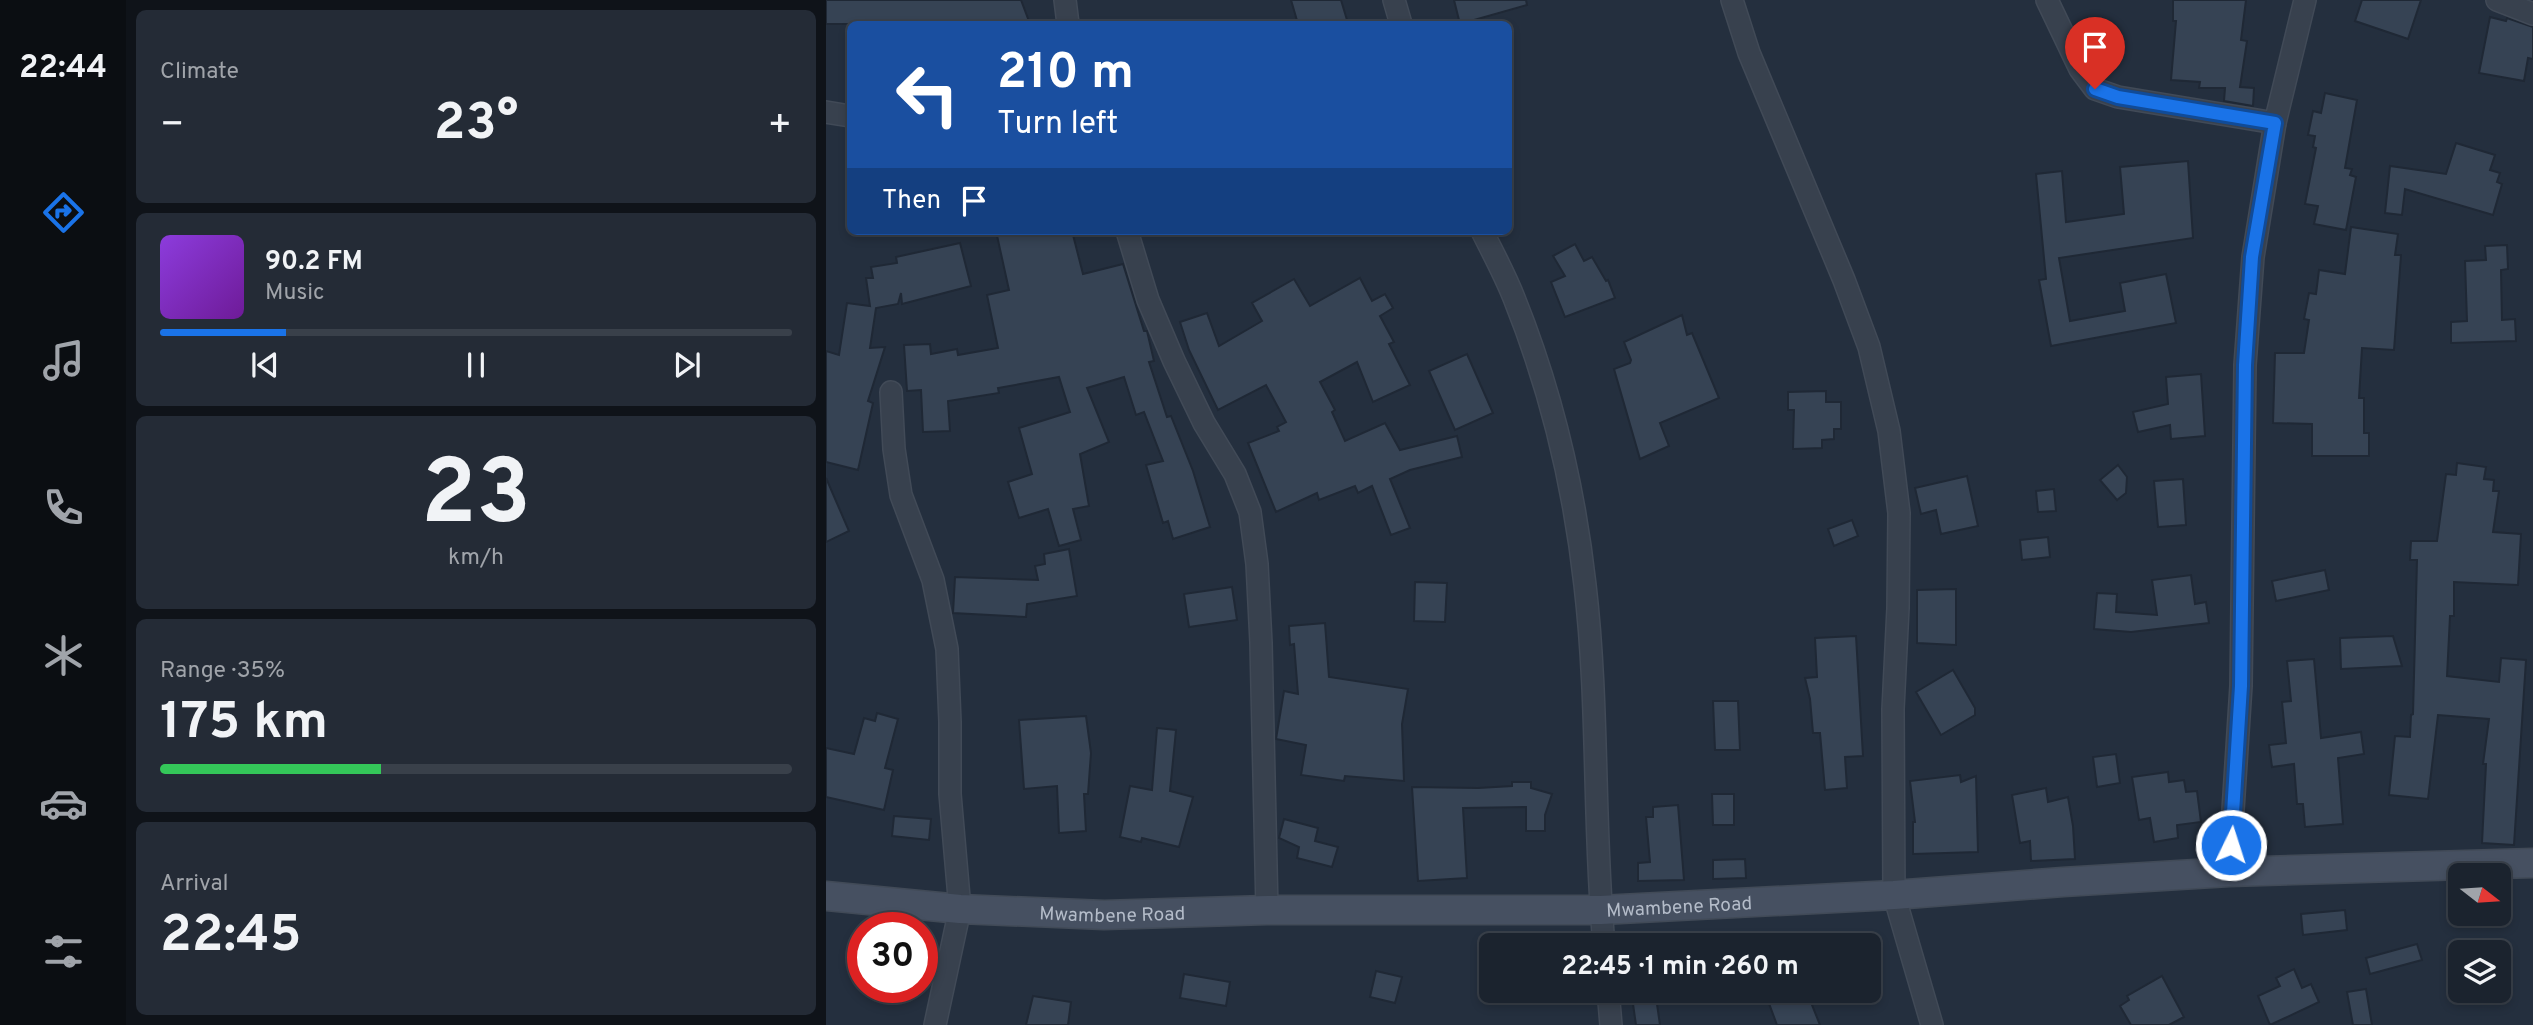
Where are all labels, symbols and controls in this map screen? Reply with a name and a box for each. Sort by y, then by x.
pin [2065,17,2125,89]
icon: arrive [2076,28,2114,66]
text: 210 m [997,44,1134,106]
text: 22:44 [19,49,107,89]
icon: left [882,49,973,140]
text: Climate [160,58,239,87]
text: 23° [434,92,518,158]
text: − [160,102,185,151]
text: + [767,102,792,151]
text: Turn left [997,105,1118,145]
icon: arrive [955,182,993,220]
text: Then [882,185,941,218]
icon: directions [39,188,88,237]
text: 90.2 FM [265,246,363,279]
text: Music [265,279,325,308]
icon: music [39,336,88,385]
icon: previous [246,346,284,384]
icon: pause [457,346,495,384]
icon: next [668,346,706,384]
text: 23 [421,441,531,556]
icon: phone [39,483,88,532]
text: km/h [448,544,504,573]
icon: climate [39,631,88,680]
text: Range · 35% [160,657,285,686]
text: 175 km [160,691,328,757]
icon: car [39,779,88,828]
position arrow [2194,808,2268,882]
north arrow [2448,863,2511,926]
map controls [2448,863,2511,1003]
text: Arrival [160,870,229,899]
street label: Mwambene Road [1606,892,1753,924]
street label: Mwambene Road [1039,902,1186,929]
text: 22:45 [160,904,301,970]
speed limit sign: 30 [847,912,938,1003]
icon: filters [39,927,88,976]
button: layers [2448,940,2511,1003]
text: 22:45 · 1 min · 260 m [1561,951,1799,984]

